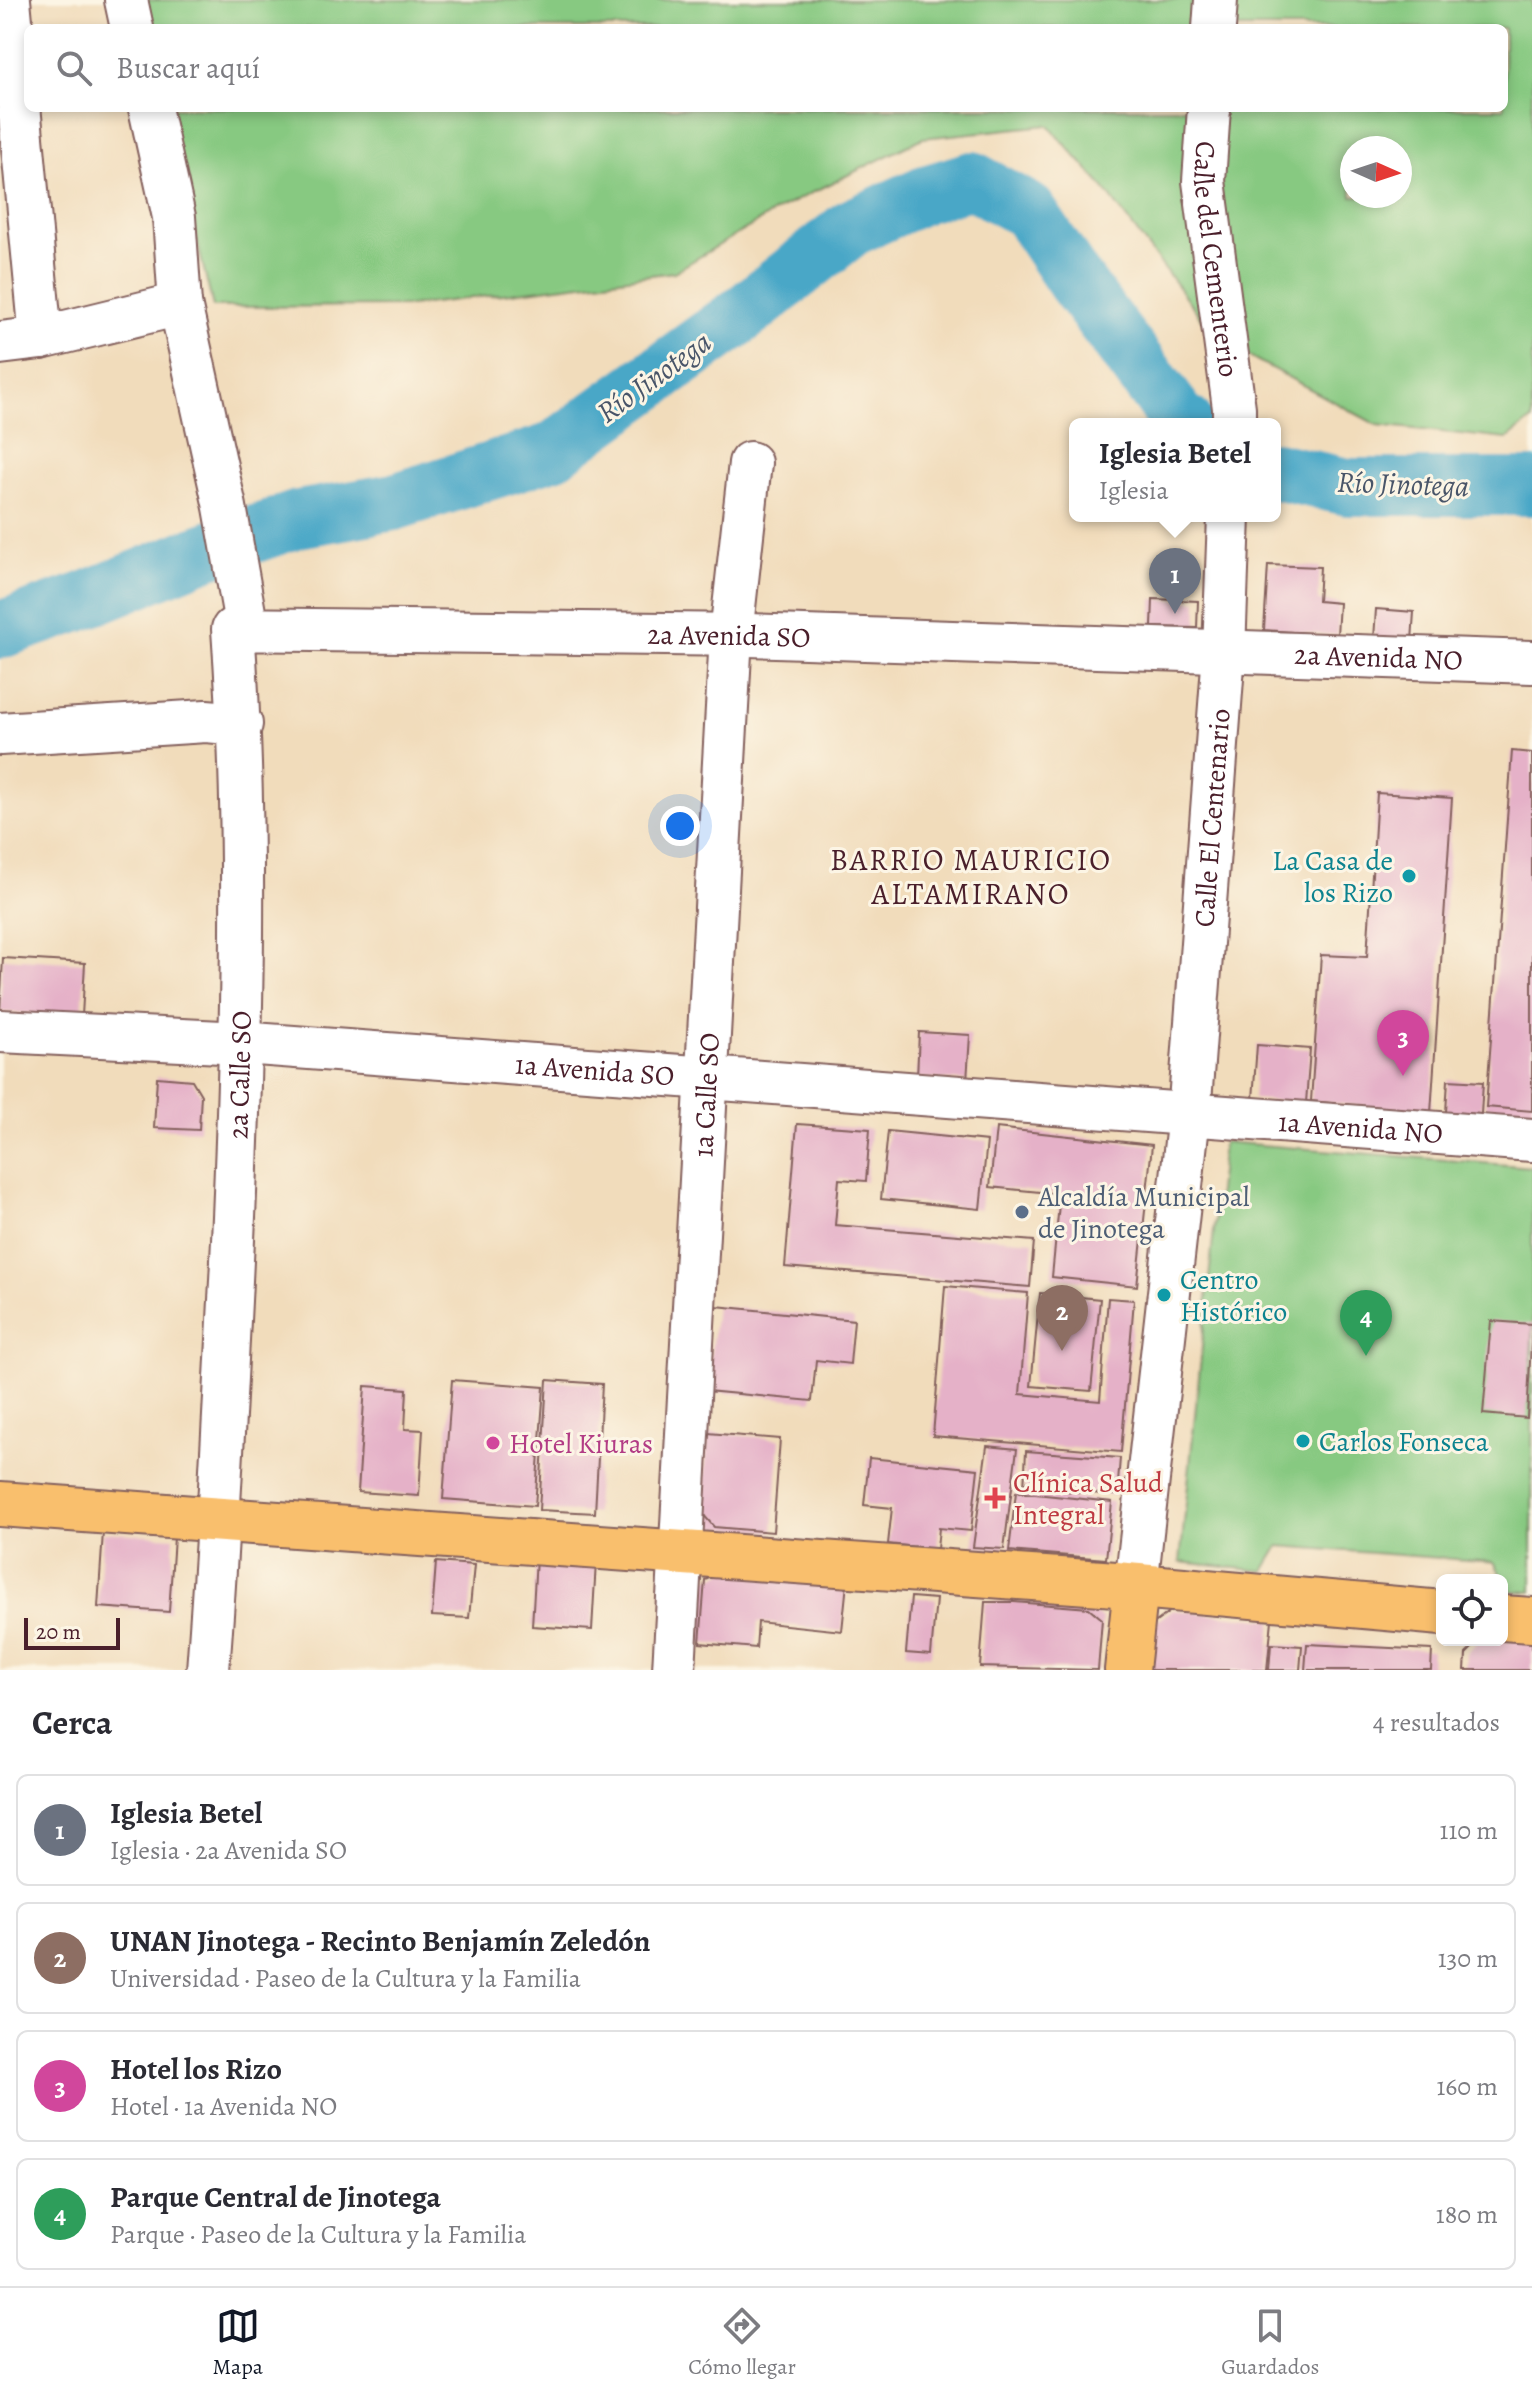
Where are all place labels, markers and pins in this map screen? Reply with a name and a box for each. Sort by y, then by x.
pin: 1 [1149,548,1201,614]
place label: La Casa de los Rizo [1272,842,1393,912]
marker: La Casa de los Rizo [1400,867,1418,885]
pin: 3 [1377,1010,1429,1076]
place label: Alcaldía Municipal de Jinotega [1037,1178,1250,1248]
marker: Alcaldía Municipal de Jinotega [1013,1203,1031,1221]
place label: Centro Histórico [1180,1261,1287,1331]
pin: 2 [1036,1285,1088,1351]
marker: Centro Histórico [1155,1286,1173,1304]
pin: 4 [1340,1290,1392,1356]
place label: Carlos Fonseca [1319,1423,1489,1461]
place label: Hotel Kiuras [509,1425,653,1463]
marker: Carlos Fonseca [1294,1432,1312,1450]
marker: Hotel Kiuras [484,1434,502,1452]
place label: Clínica Salud Integral [1013,1464,1164,1534]
marker: Clínica Salud Integral [984,1487,1006,1509]

